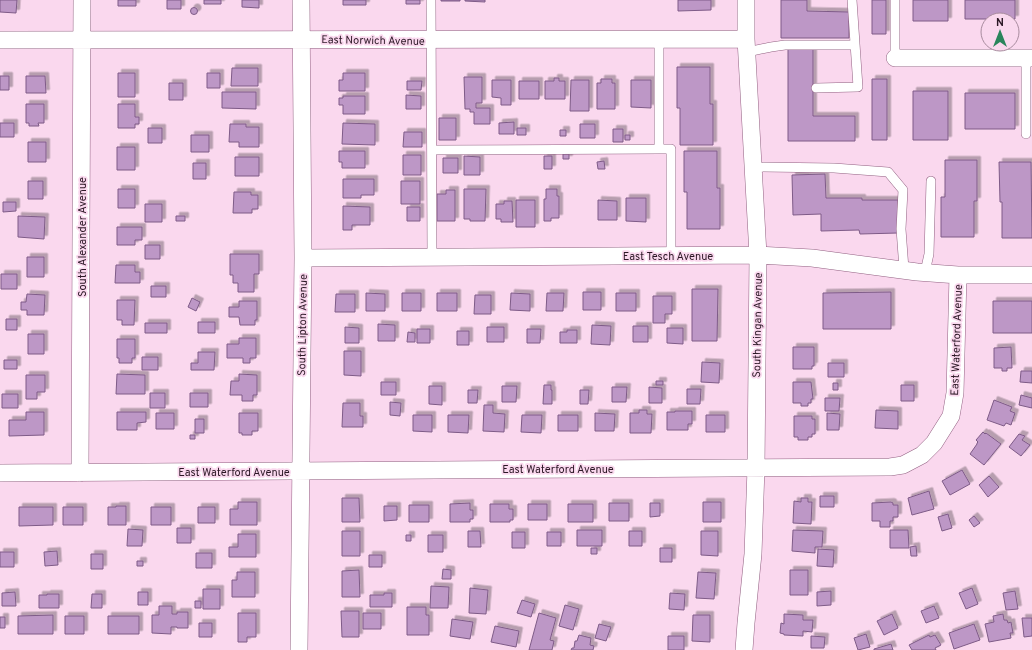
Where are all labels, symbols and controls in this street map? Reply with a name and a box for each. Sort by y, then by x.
north arrow [980,12,1020,52]
text: N [996,16,1004,30]
street label: East Norwich Avenue [321,33,425,49]
street label: South Alexander Avenue [76,177,90,297]
street label: East Tesch Avenue [623,250,713,264]
street label: South Kingan Avenue [750,272,766,378]
street label: South Lipton Avenue [295,274,311,376]
street label: East Waterford Avenue [948,284,966,396]
street label: East Waterford Avenue [502,463,614,477]
street label: East Waterford Avenue [178,466,290,480]

